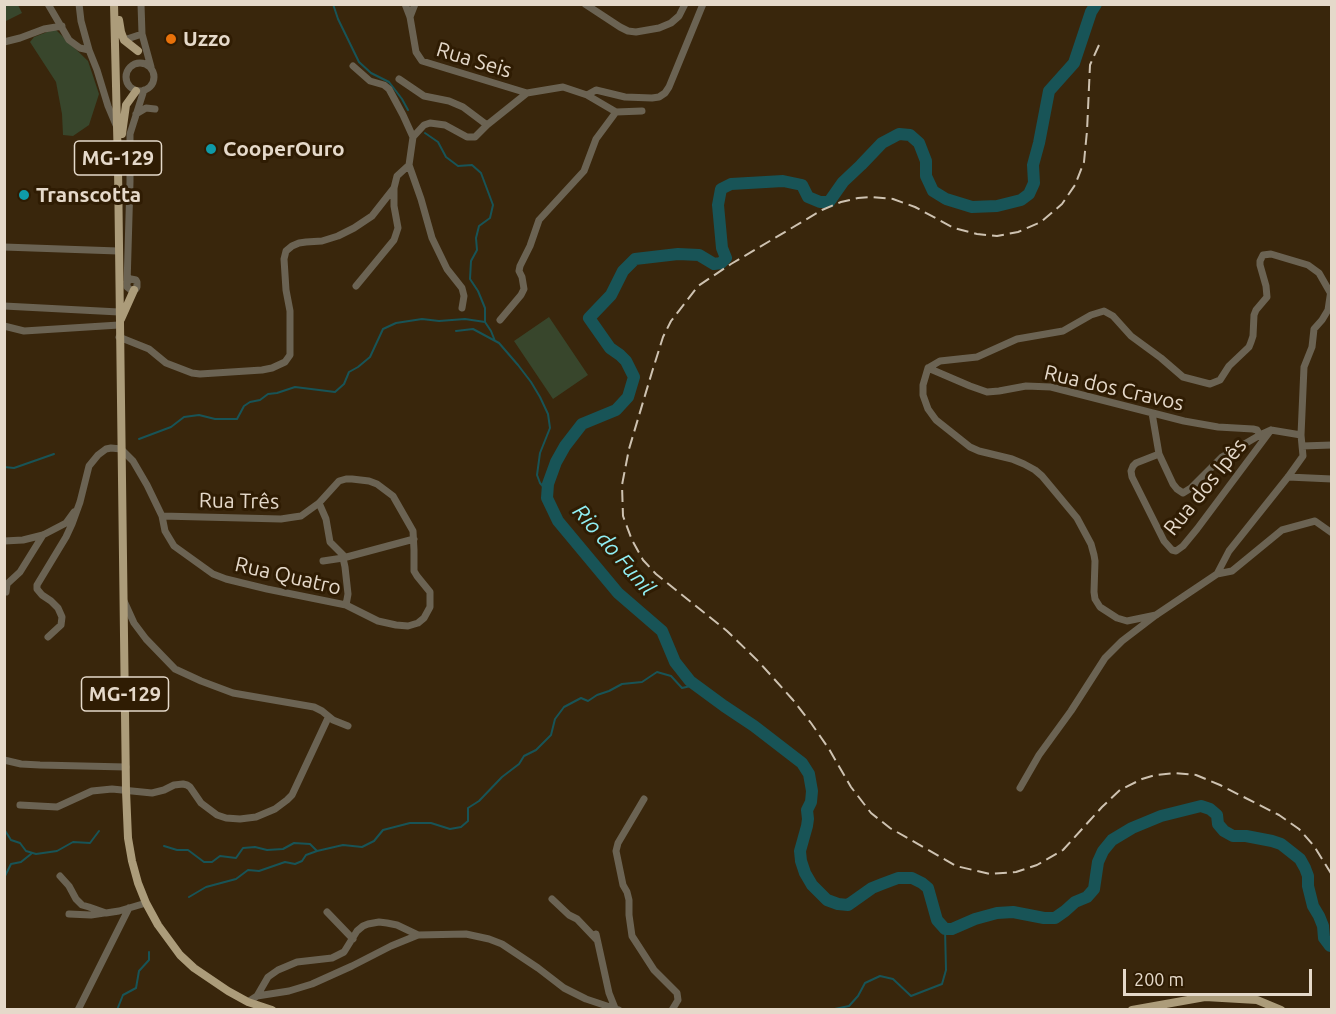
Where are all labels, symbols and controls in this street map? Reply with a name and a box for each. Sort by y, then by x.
place label: Uzzo [183,26,231,52]
marker: Uzzo [164,32,178,46]
street label: Rua Seis [433,37,515,83]
place label: CooperOuro [223,136,345,162]
road number: MG-129 [74,141,162,175]
marker: CooperOuro [204,142,218,156]
place label: Transcotta [36,182,141,208]
marker: Transcotta [17,188,31,202]
street label: Rua dos Cravos [1042,360,1186,416]
street label: Rua dos Ipês [1158,433,1252,541]
street label: Rua Três [199,488,279,514]
water label: Rio do Funil [567,499,661,601]
street label: Rua Quatro [232,552,344,600]
road number: MG-129 [82,677,168,711]
scale bar [1126,957,1315,995]
text: 200 m [1134,969,1184,989]

